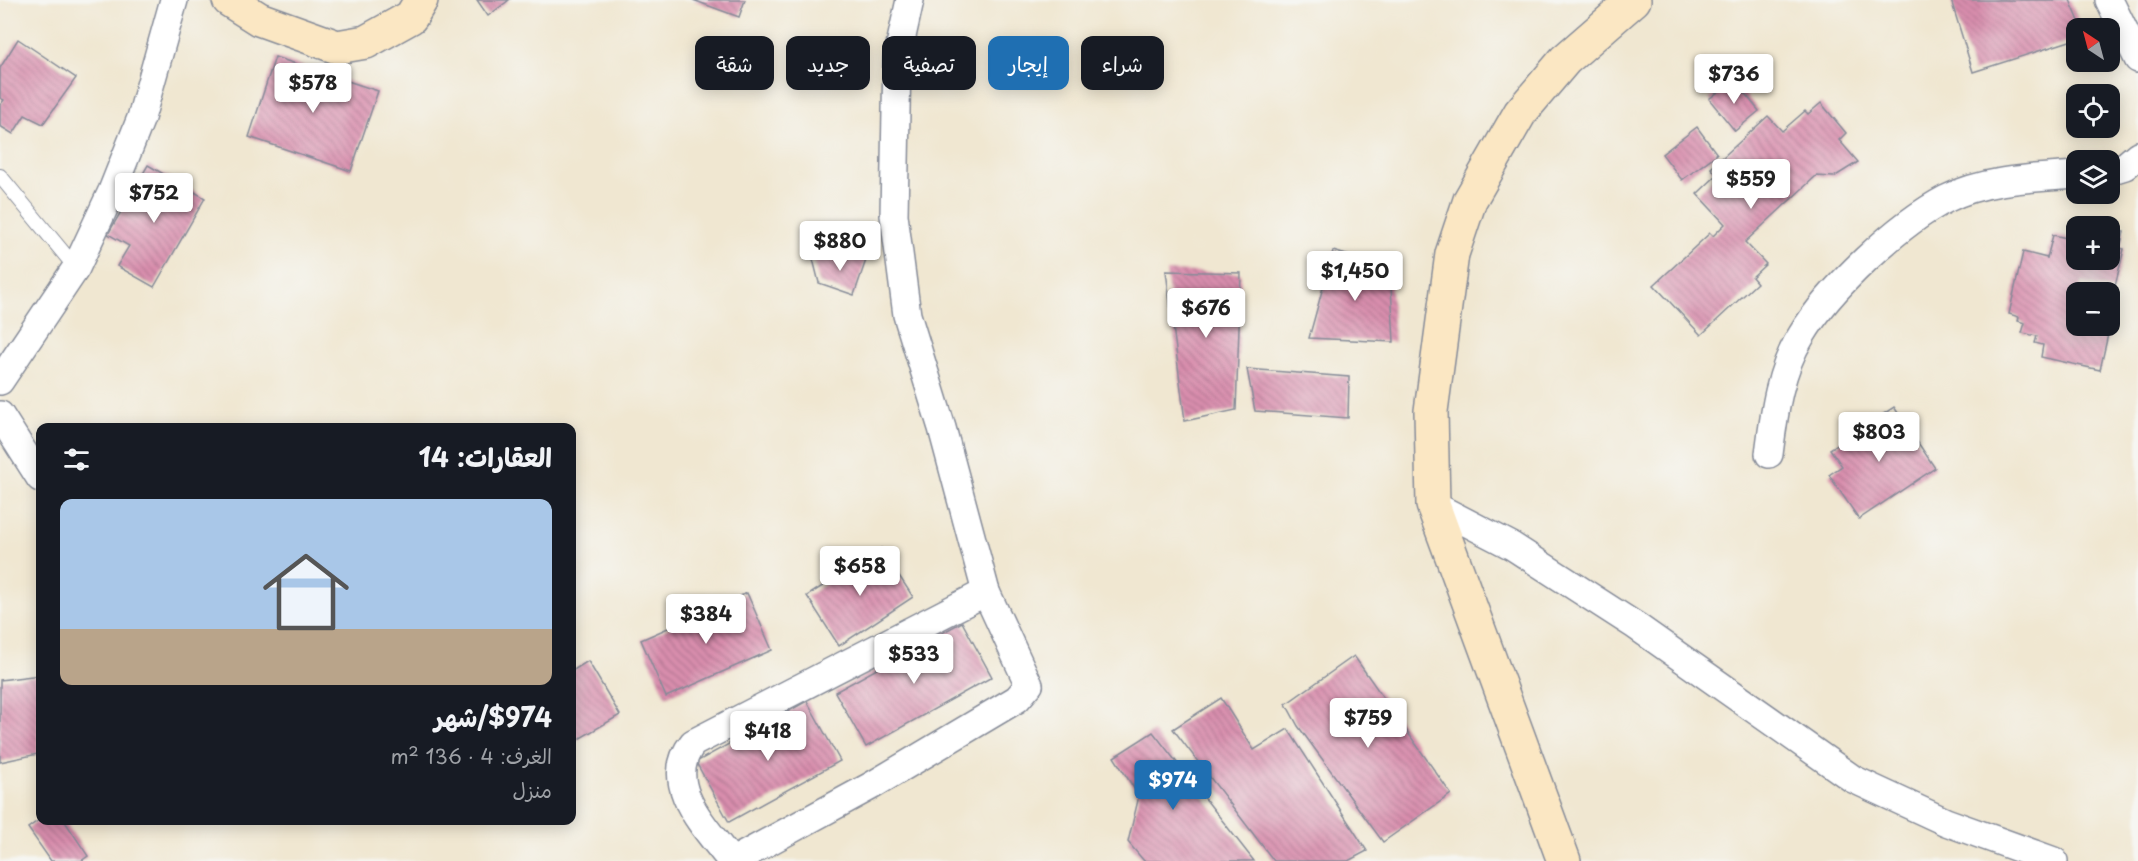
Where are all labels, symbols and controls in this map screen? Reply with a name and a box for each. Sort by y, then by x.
north arrow [2066,18,2120,72]
map controls [2066,18,2120,336]
chip: شقة [695,36,774,90]
chip: جديد [786,36,870,90]
chip: تصفية [882,36,976,90]
chip: إيجار [988,36,1069,90]
chip: شراء [1081,36,1164,90]
pin: $736 [1698,54,1770,105]
text: $736 [1708,58,1760,88]
pin: $578 [277,63,349,114]
text: $578 [288,67,338,97]
button: locate [2066,84,2120,138]
button: layers [2066,150,2120,204]
pin: $559 [1715,159,1787,210]
text: $559 [1726,163,1776,193]
pin: $752 [118,173,190,224]
text: $752 [129,177,179,207]
button: + [2066,216,2120,270]
pin: $880 [804,221,876,272]
text: $880 [814,225,866,255]
pin: $1,450 [1306,251,1404,302]
text: $1,450 [1321,255,1389,285]
button: − [2066,282,2120,336]
pin: $676 [1170,288,1242,339]
text: $676 [1181,292,1231,322]
pin: $803 [1843,412,1915,463]
text: $803 [1852,416,1906,446]
text: العقارات: 14 [419,437,552,476]
icon: filters [60,443,93,476]
icon: home [252,538,360,646]
pin: $658 [824,546,896,597]
text: $658 [834,550,886,580]
pin: $384 [670,594,742,645]
text: $384 [680,598,732,628]
pin: $533 [878,634,950,685]
text: $533 [888,638,940,668]
text: $974/شهر [434,697,552,736]
pin: $759 [1332,698,1404,749]
text: $759 [1344,702,1392,732]
pin: $418 [732,711,804,762]
text: $418 [744,715,792,745]
text: الغرف: 4 · 136 m² [391,741,552,771]
pin: $974 [1137,760,1209,811]
text: $974 [1148,764,1198,794]
text: منزل [513,775,552,805]

